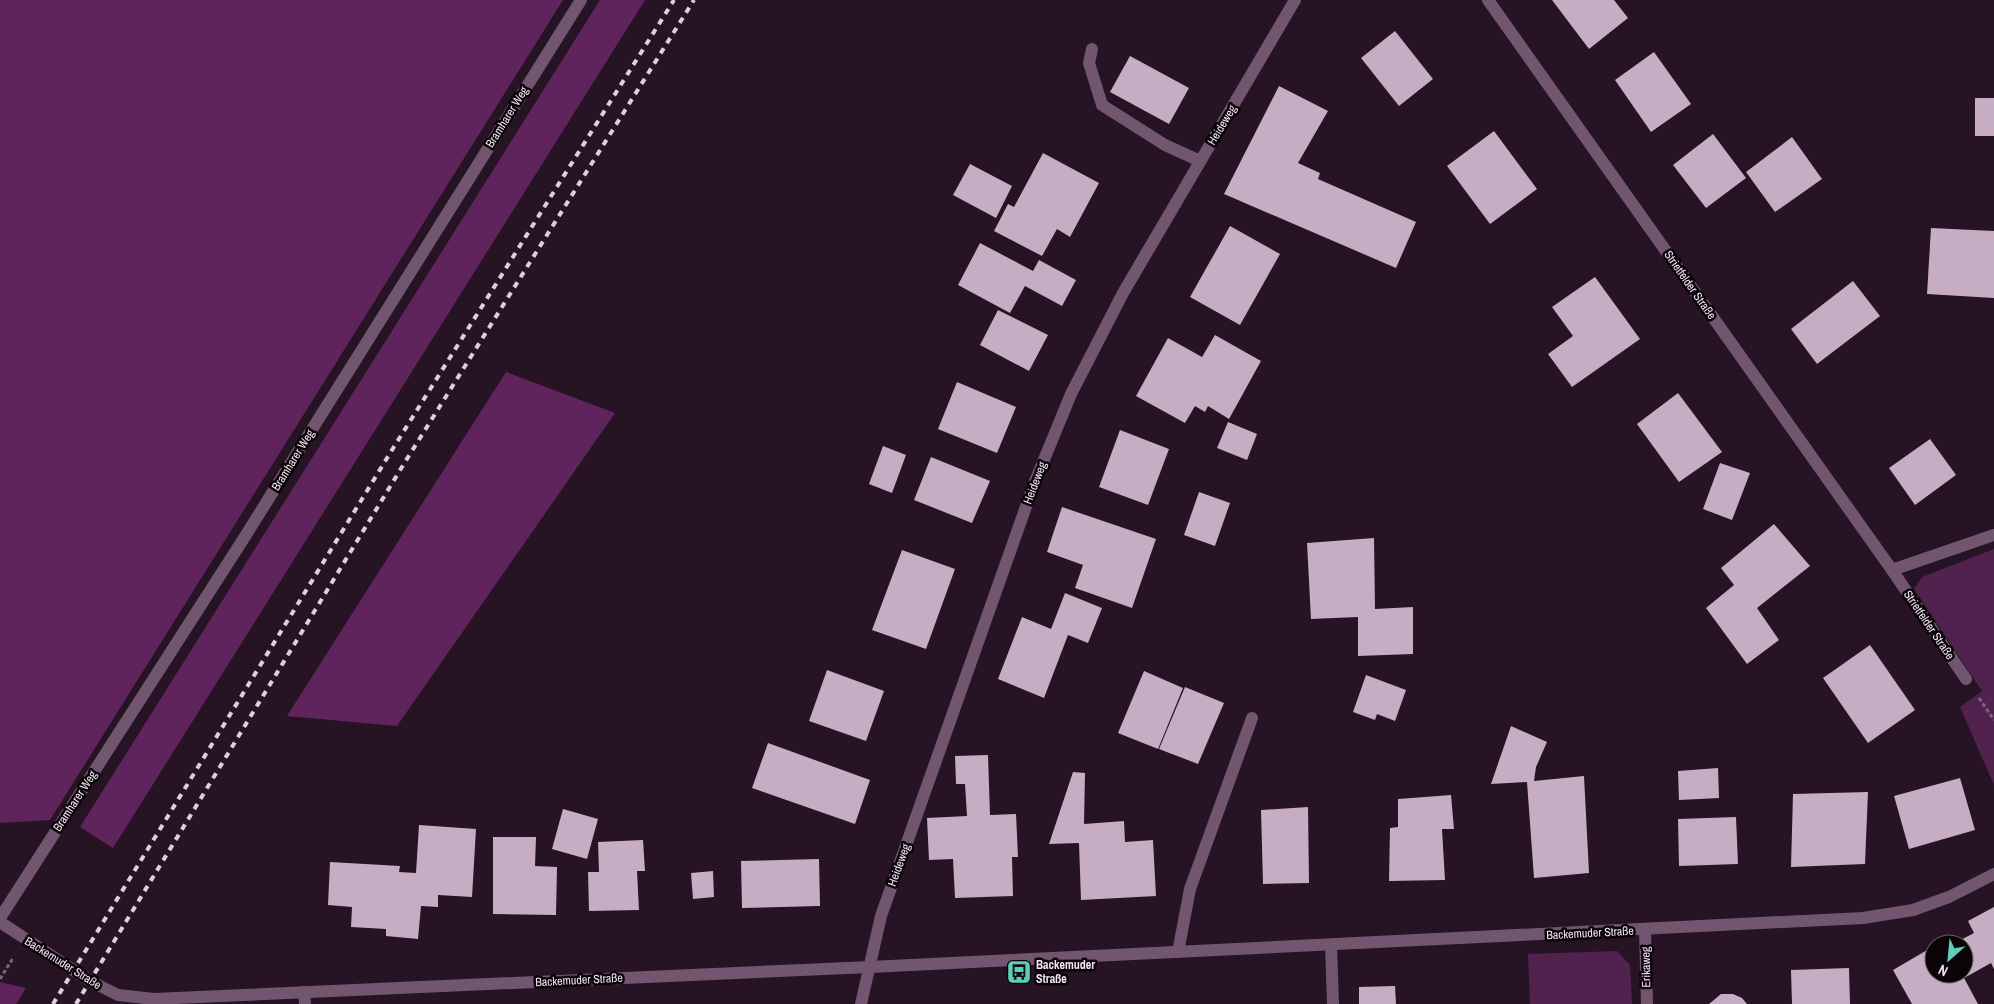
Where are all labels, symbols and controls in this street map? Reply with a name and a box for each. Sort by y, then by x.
street label: Bramharer Weg [482,83,532,151]
street label: Heideweg [1204,101,1241,148]
street label: Strietfelder Straße [1660,247,1720,323]
street label: Bramharer Weg [268,426,318,494]
street label: Heideweg [1020,459,1051,507]
street label: Strietfelder Straße [1900,587,1958,663]
street label: Bramharer Weg [49,767,101,834]
street label: Heideweg [884,841,914,889]
street label: Backemuder Straße [1546,923,1634,943]
street label: Backemuder Straße [22,933,104,993]
north arrow [1924,934,1974,984]
street label: Erikaweg [1638,946,1654,988]
place label: Backemuder Straße [1036,957,1095,987]
bus stop icon: Backemuder Straße [1006,959,1032,985]
text: N [1935,961,1951,980]
street label: Backemuder Straße [535,970,623,990]

